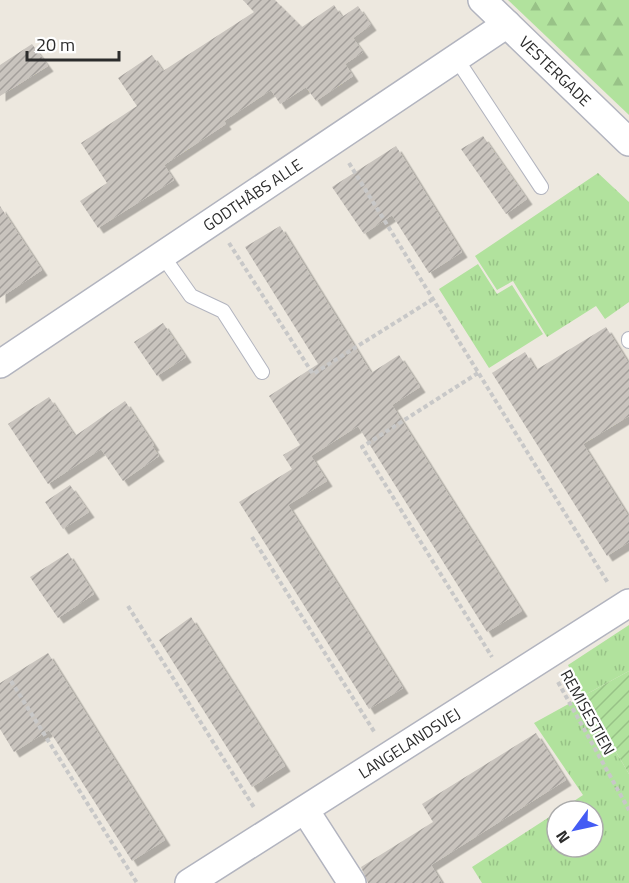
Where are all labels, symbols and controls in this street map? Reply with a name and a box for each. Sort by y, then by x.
scale bar [27,24,118,62]
street label: VESTERGADE [514,30,597,112]
text: 20 m [36,31,75,58]
street label: GODTHÅBS ALLE [198,153,307,237]
street label: REMISESTIEN [555,665,621,759]
street label: LANGELANDSVEJ [354,701,465,784]
north arrow [545,799,605,859]
text: N [549,826,576,848]

